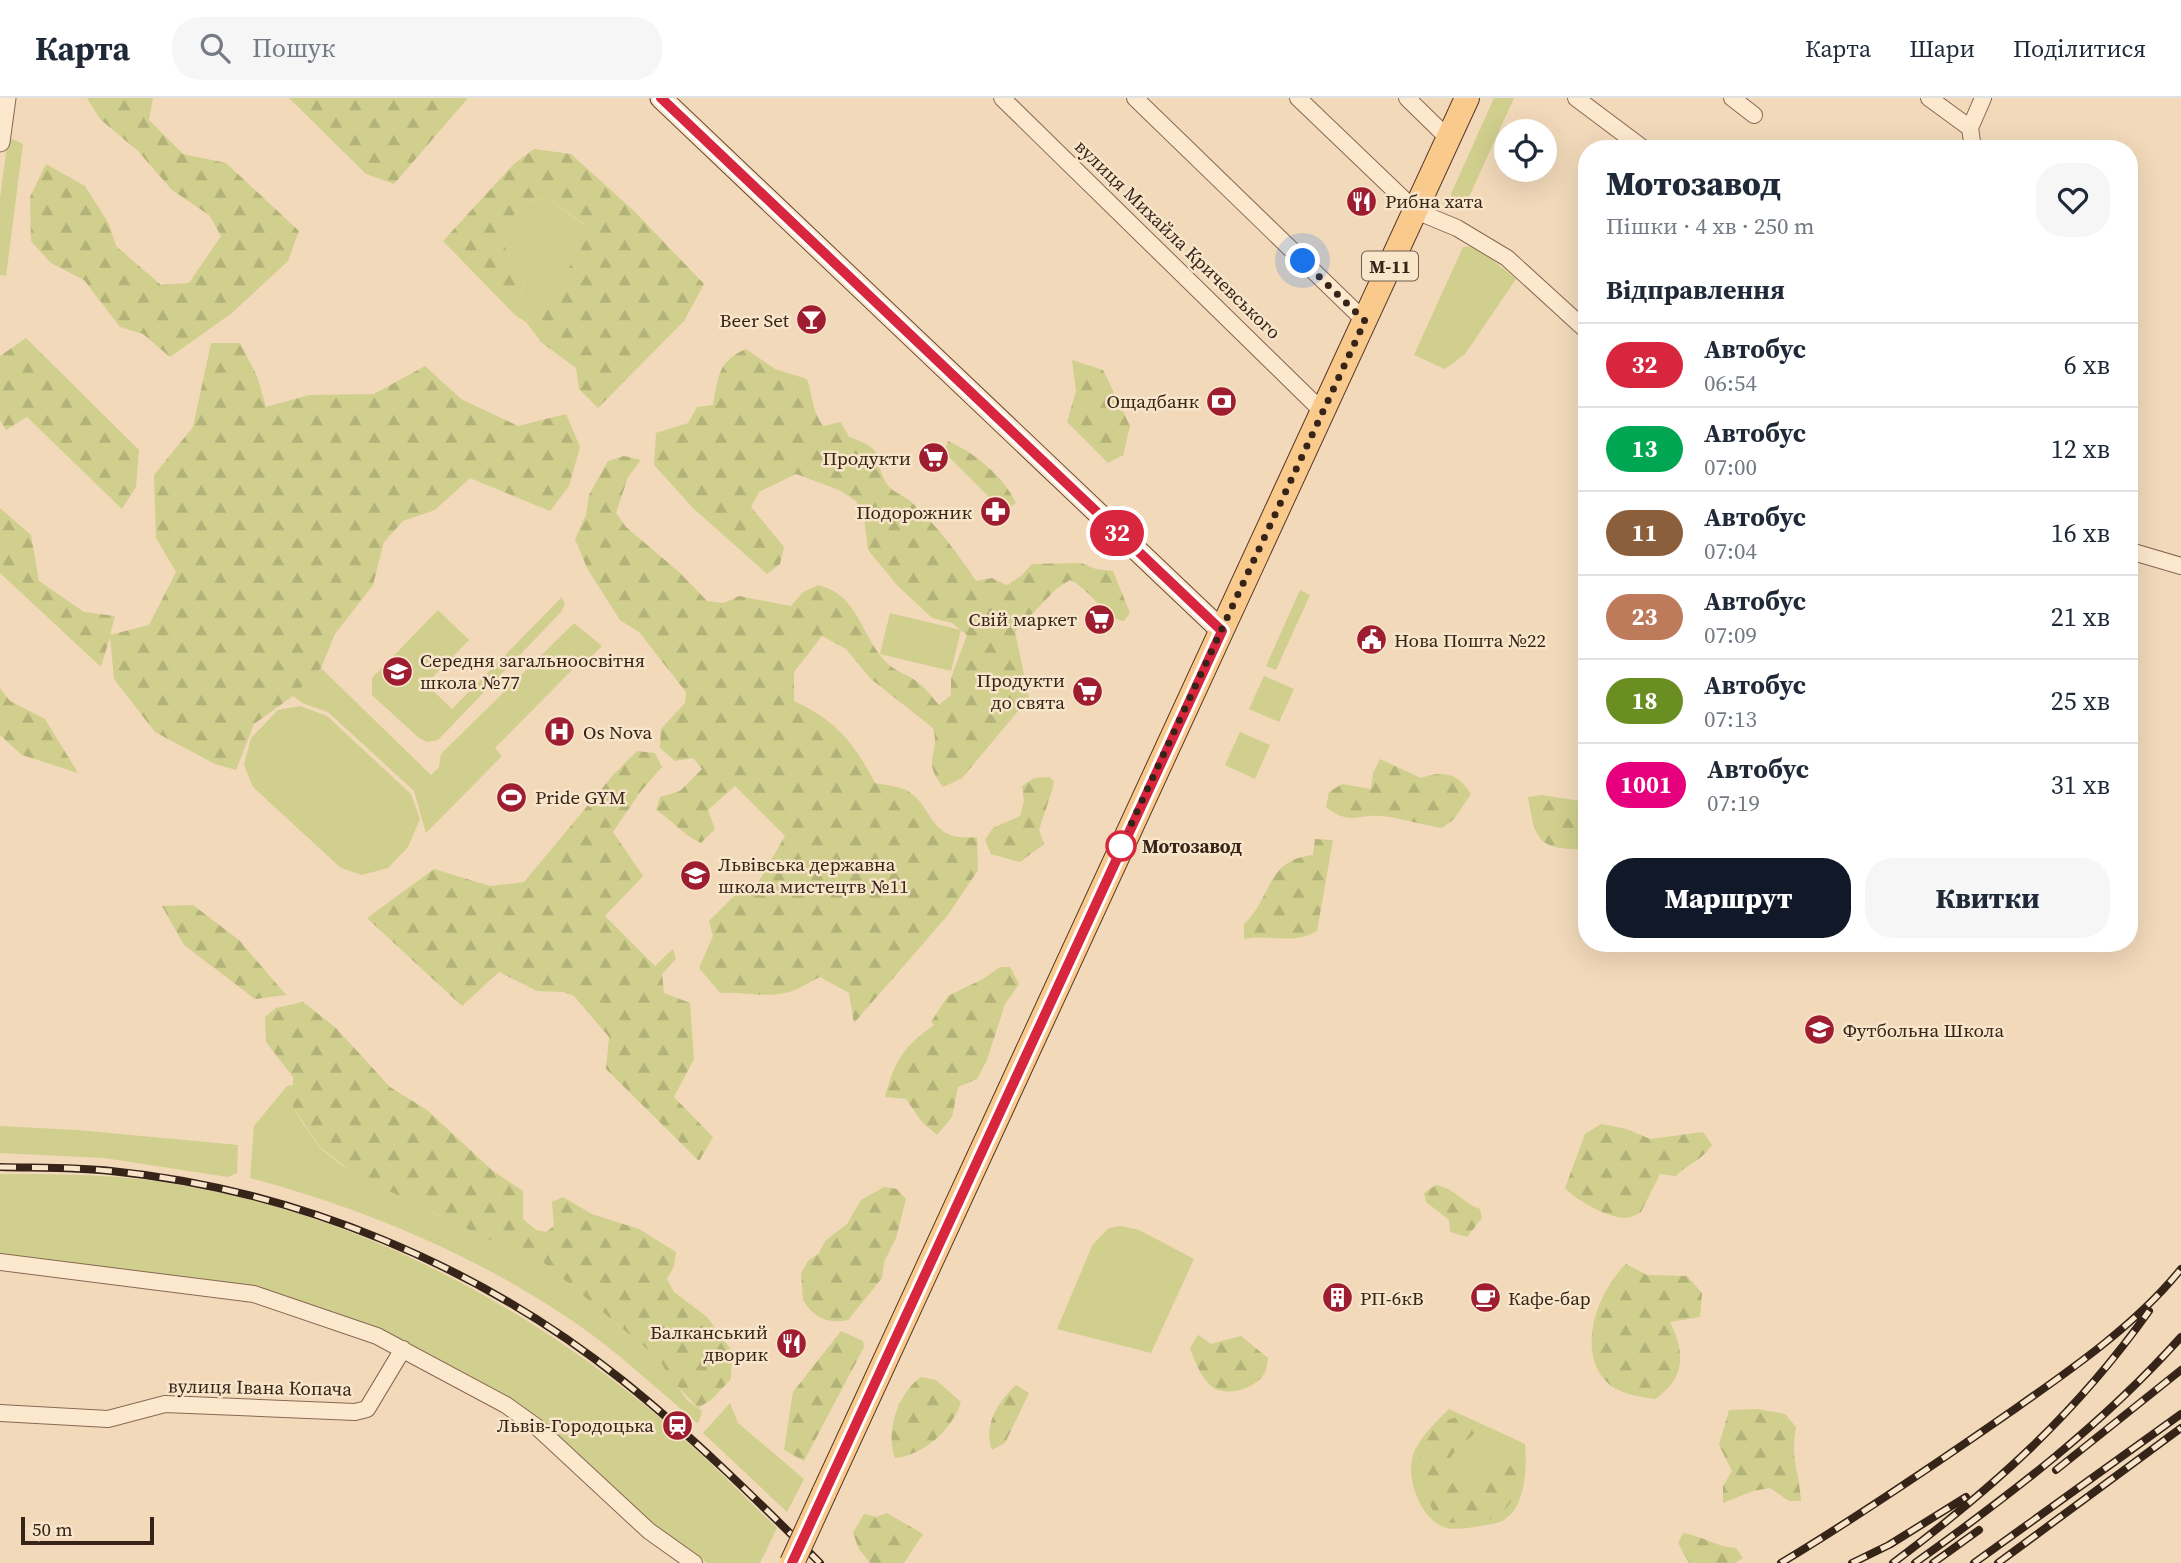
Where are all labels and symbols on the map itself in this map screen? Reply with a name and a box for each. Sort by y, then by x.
street label: вулиця Михайла Кричевського [1069,133,1287,345]
restaurant icon: Рибна хата [1345,184,1379,218]
place label: Рибна хата [1385,188,1484,214]
your location [1285,243,1320,278]
road number: М-11 [1362,252,1418,280]
bar icon: Beer Set [795,303,829,337]
place label: Beer Set [720,307,790,333]
bank icon: Ощадбанк [1205,384,1239,418]
place label: Ощадбанк [1107,388,1199,414]
supermarket icon: Продукти [917,441,951,475]
place label: Продукти [823,445,911,471]
pharmacy icon: Подорожник [978,495,1012,529]
place label: Подорожник [856,499,972,525]
line badge: 32 [1086,510,1148,556]
supermarket icon: Свій маркет [1083,602,1117,636]
place label: Свій маркет [969,606,1077,632]
public building icon: Нова Пошта №22 [1354,623,1388,657]
place label: Нова Пошта №22 [1394,627,1546,653]
place label: Середня загальноосвітня школа №77 [420,647,645,695]
school or university icon: Середня загальноосвітня школа №77 [380,654,414,688]
place label: Продукти до свята [977,667,1065,715]
supermarket icon: Продукти до свята [1071,674,1105,708]
hospital icon: Os Nova [543,715,577,749]
place label: Os Nova [583,719,653,745]
sports icon: Pride GYM [495,780,529,814]
place label: Pride GYM [535,784,626,810]
marker: Мотозавод [1106,831,1136,861]
place label: Мотозавод [1142,833,1242,859]
place label: Львівська державна школа мистецтв №11 [718,851,909,899]
school or university icon: Львівська державна школа мистецтв №11 [678,858,712,892]
school or university icon: Футбольна Школа [1803,1013,1837,1047]
place label: Футбольна Школа [1843,1017,2004,1043]
building icon: РП-6кВ [1320,1281,1354,1315]
cafe icon: Кафе-бар [1468,1281,1502,1315]
place label: РП-6кВ [1360,1285,1424,1311]
place label: Кафе-бар [1508,1285,1591,1311]
place label: Балканський дворик [650,1319,768,1367]
restaurant icon: Балканський дворик [774,1326,808,1360]
street label: вулиця Івана Копача [168,1372,353,1402]
station icon: Львів-Городоцька [660,1408,694,1442]
place label: Львів-Городоцька [497,1412,654,1438]
scale bar [21,1514,154,1546]

